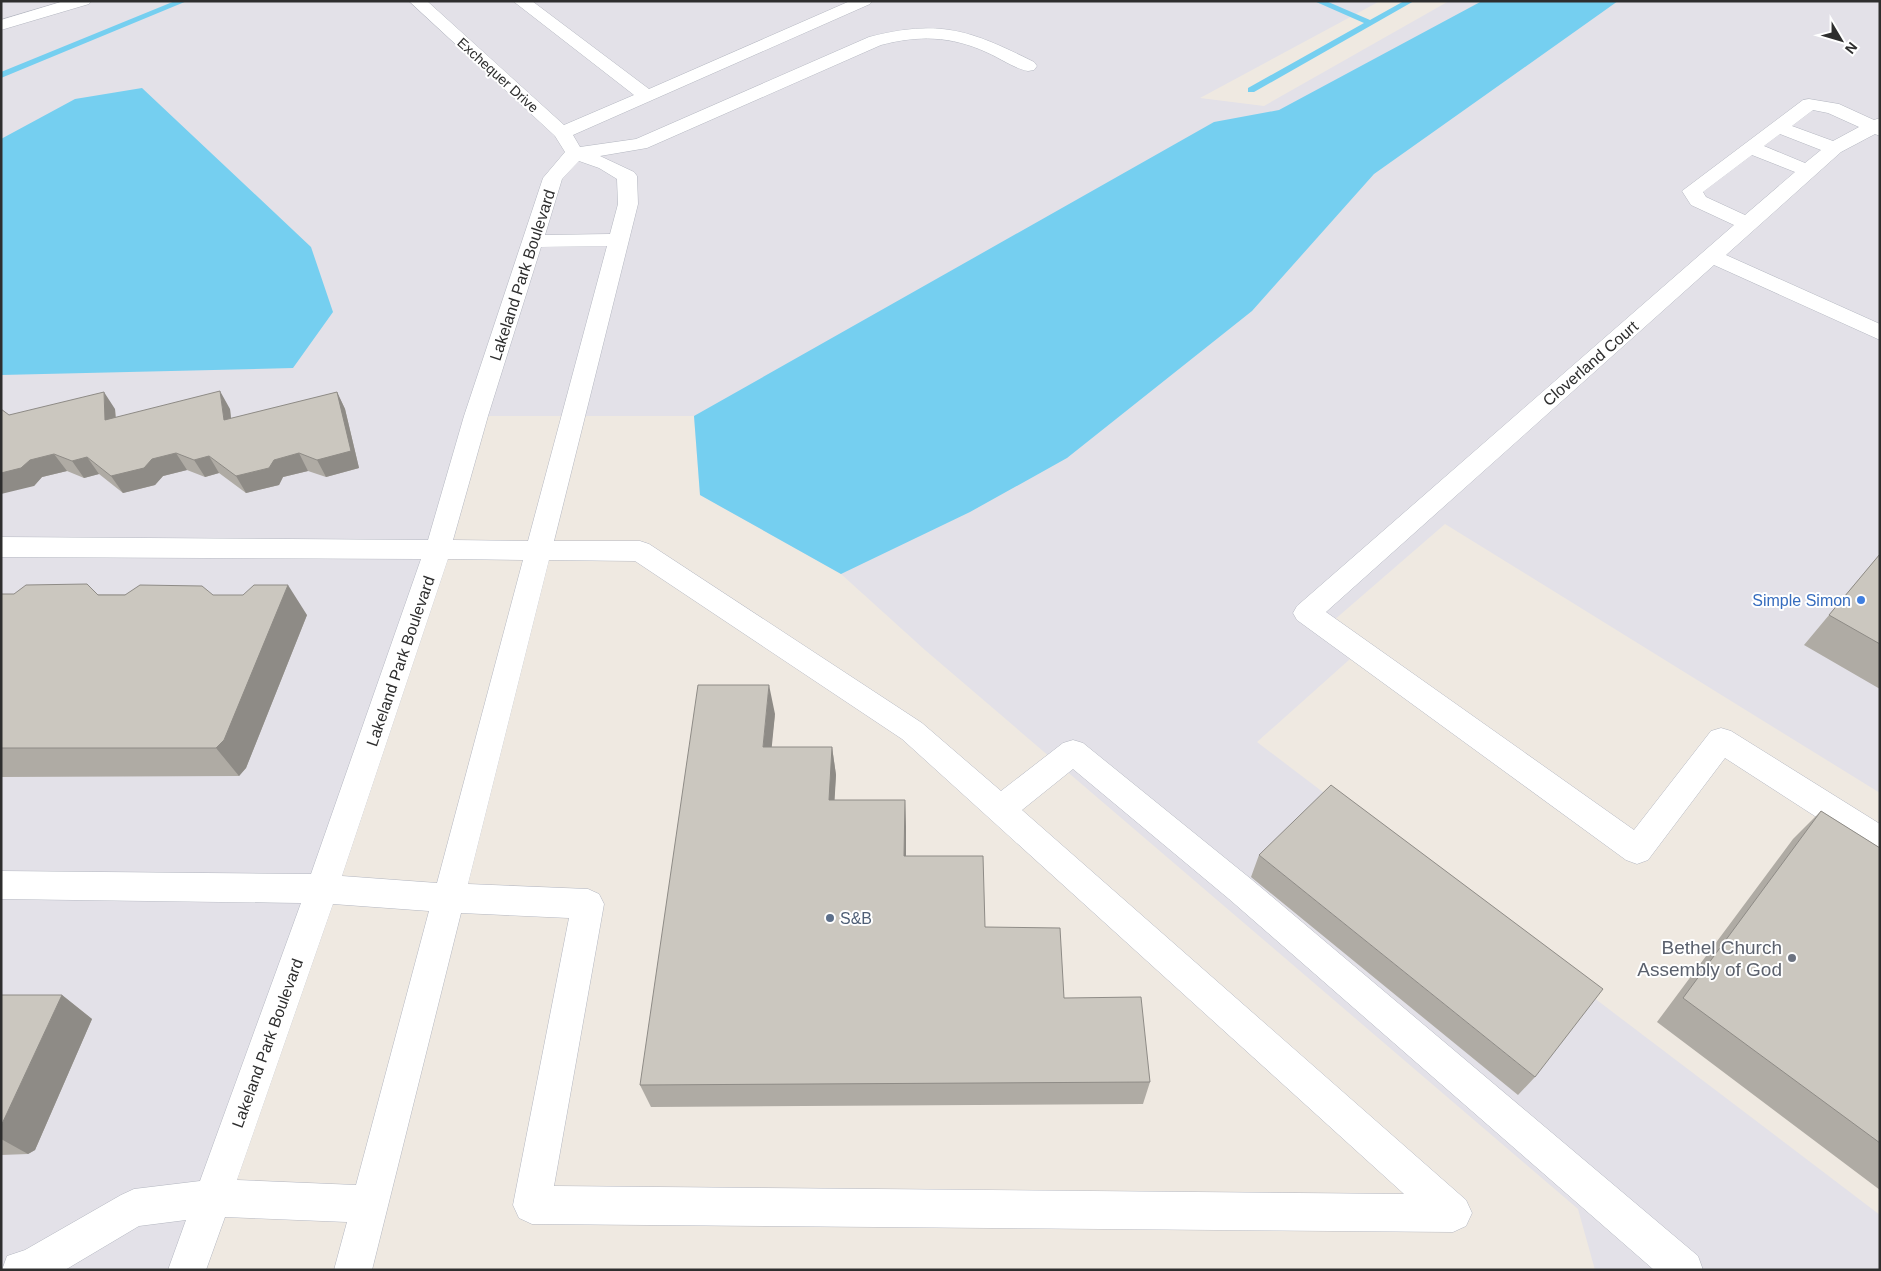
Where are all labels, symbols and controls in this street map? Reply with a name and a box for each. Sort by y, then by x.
north arrow [1816,15,1866,65]
street label: Exchequer Drive [454,34,542,116]
text: N [1842,39,1861,57]
street label: Lakeland Park Boulevard [487,188,558,363]
street label: Cloverland Court [1539,317,1642,409]
street label: Lakeland Park Boulevard [363,574,438,748]
place label: Simple Simon [1752,592,1851,609]
marker: Simple Simon [1855,594,1867,606]
place label: S&B [840,910,872,927]
marker: S&B [824,912,836,924]
place label: Bethel Church Assembly of God [1637,937,1782,980]
marker: Bethel Church Assembly of God [1786,952,1798,964]
street label: Lakeland Park Boulevard [229,956,306,1130]

